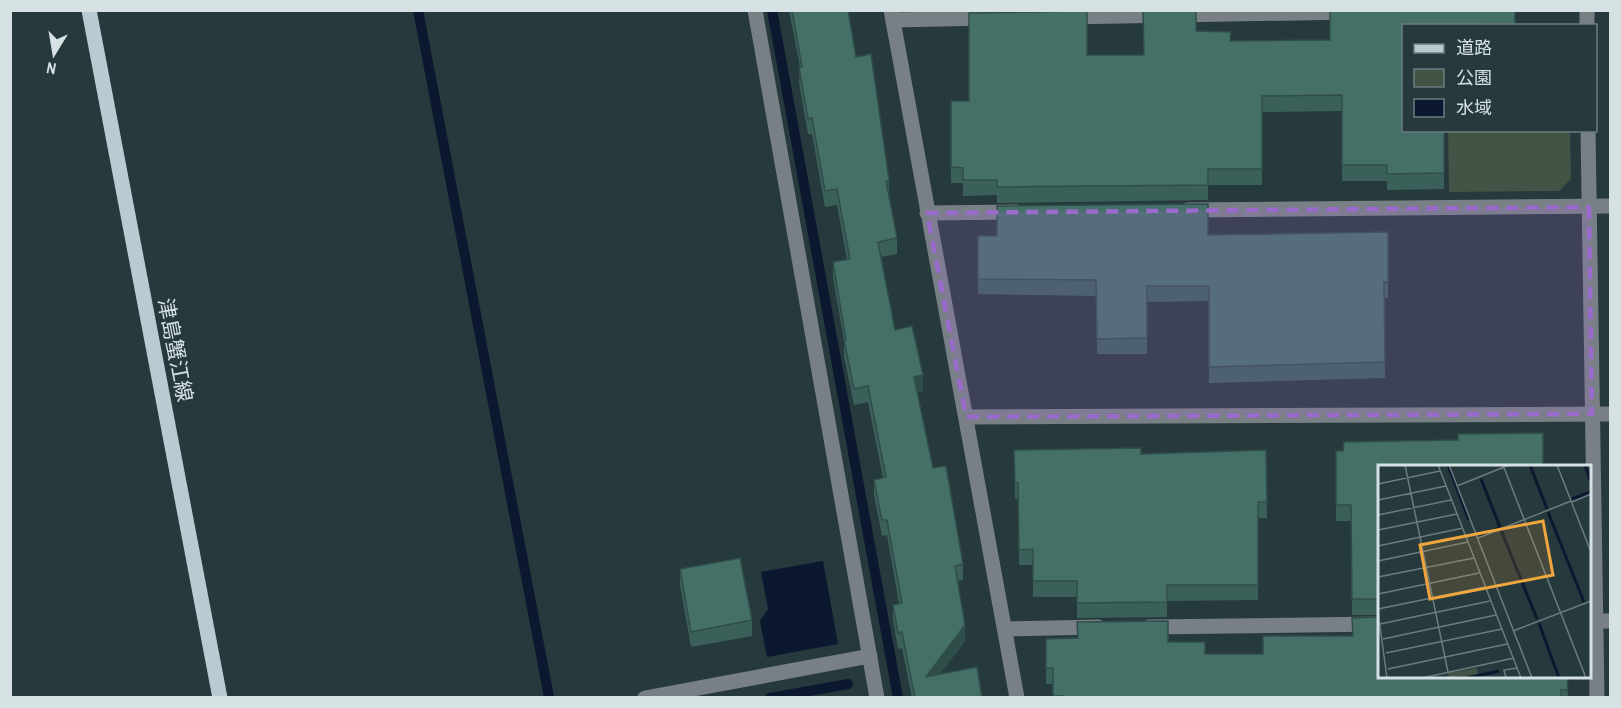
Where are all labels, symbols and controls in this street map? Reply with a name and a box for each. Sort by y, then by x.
north arrow [24,24,84,84]
legend [1402,24,1597,132]
text: 道路 [1456,35,1492,60]
text: N [44,57,58,80]
text: 公園 [1456,65,1492,90]
text: 水域 [1456,95,1492,120]
street label: 津島蟹江線 [151,296,200,404]
inset map [1378,465,1591,678]

